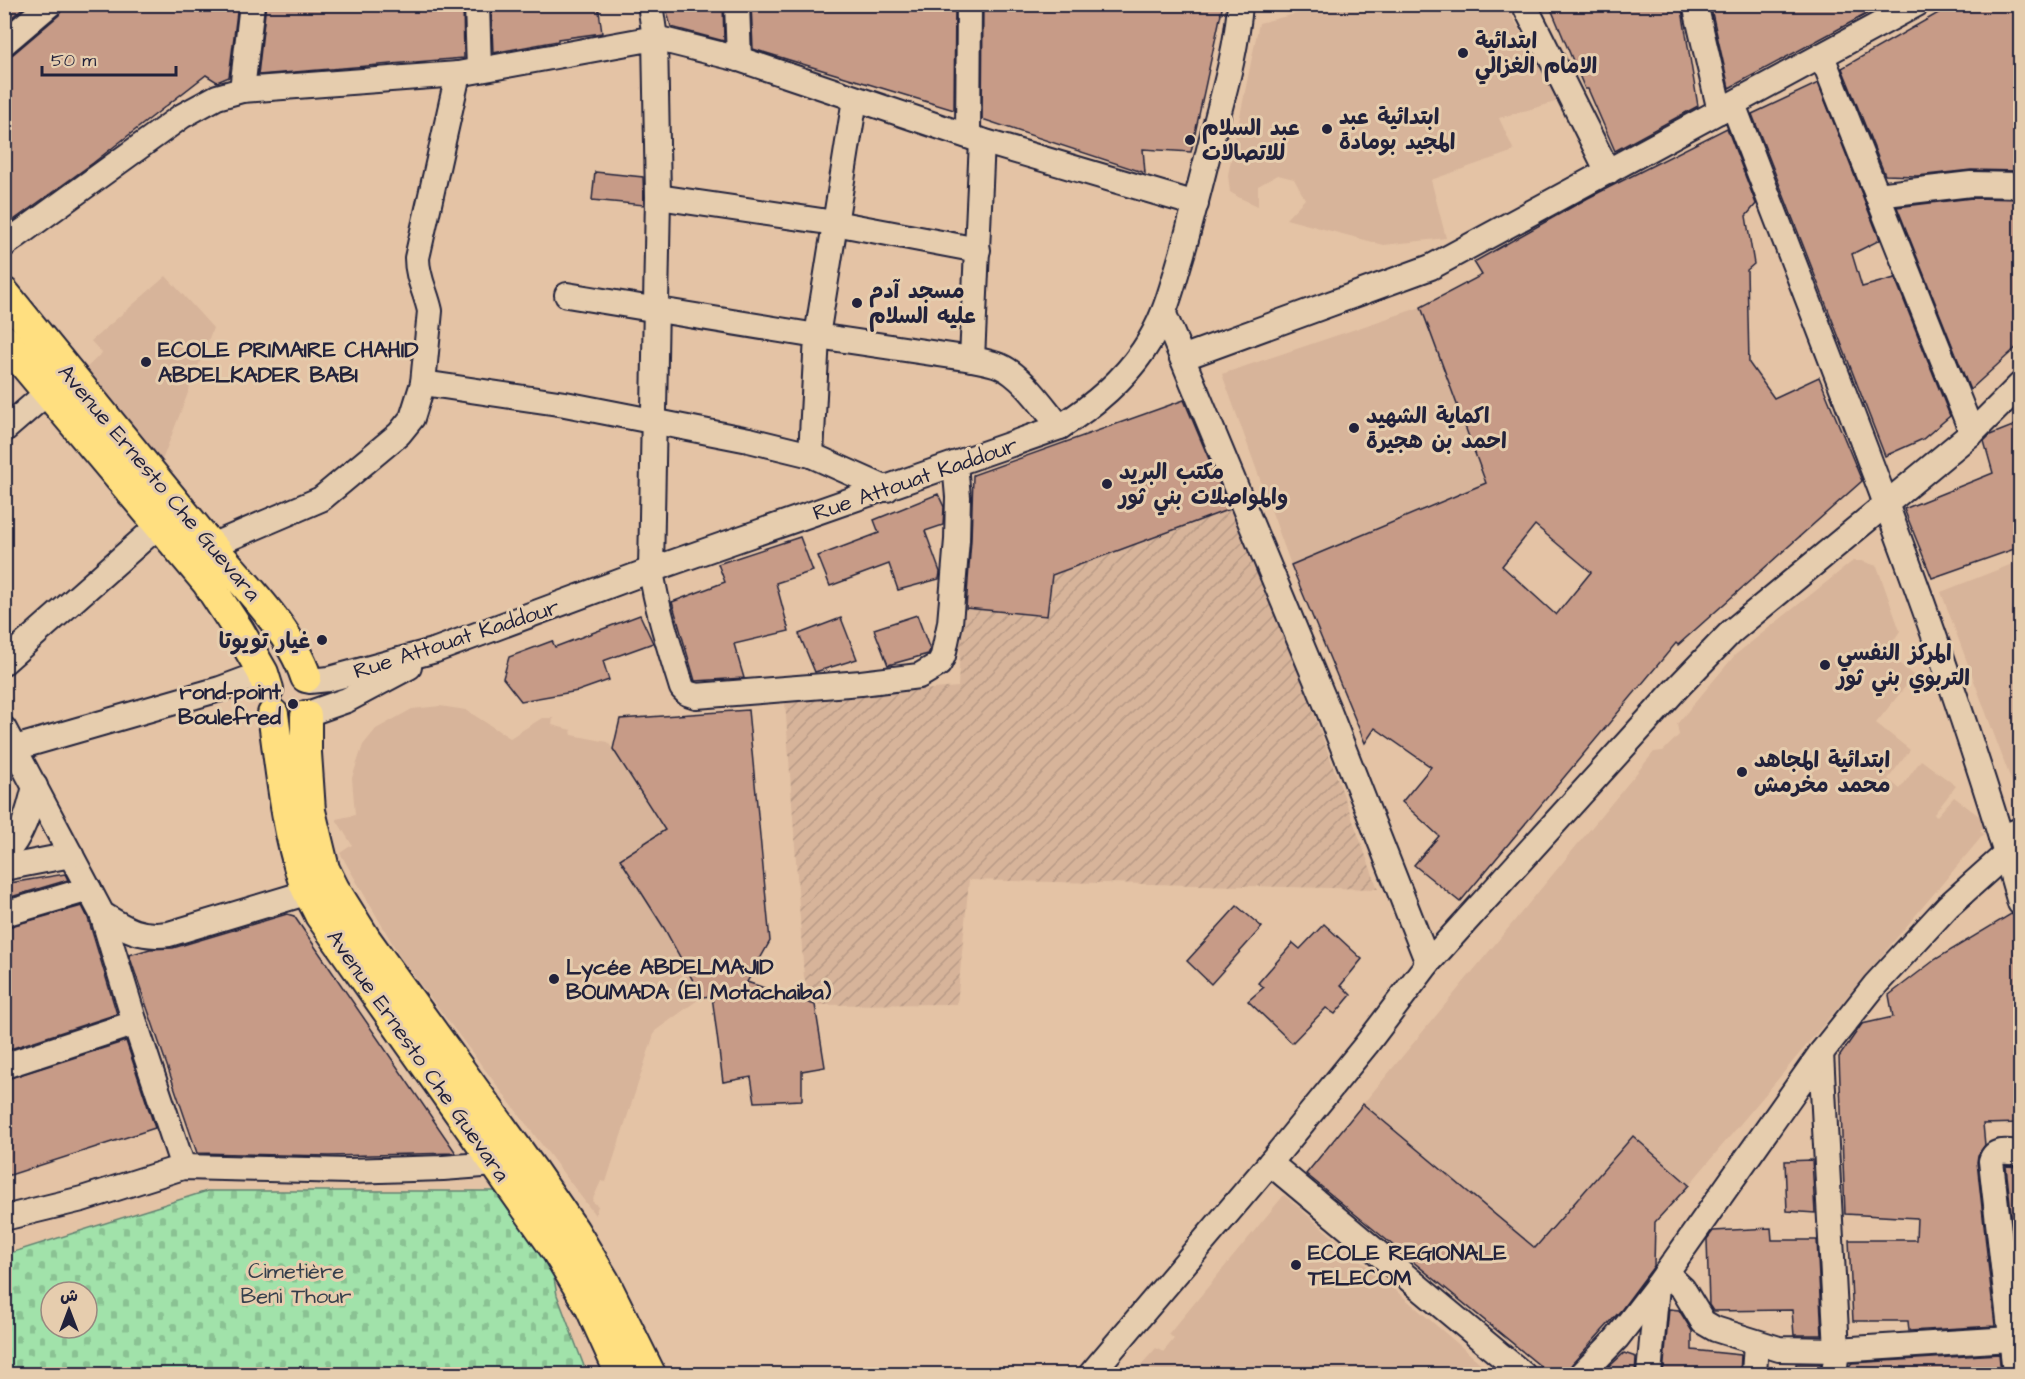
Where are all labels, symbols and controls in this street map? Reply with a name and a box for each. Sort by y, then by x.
place label: ابتدائية الامام الغزالي [1475,26,1597,85]
scale bar [42,39,176,77]
marker: ابتدائية الامام الغزالي [1456,46,1470,60]
text: 50 m [51,48,96,73]
place label: ابتدائية عبد المجيد بومادة [1339,102,1455,158]
place label: عبد السلام للاتصالات [1202,113,1300,169]
marker: ابتدائية عبد المجيد بومادة [1320,122,1334,136]
marker: عبد السلام للاتصالات [1183,133,1197,147]
place label: مسجد آدم عليه السلام [869,276,976,332]
marker: مسجد آدم عليه السلام [850,296,864,310]
place label: ECOLE PRIMAIRE CHAHID ABDELKADER BABI [158,335,419,391]
marker: ECOLE PRIMAIRE CHAHID ABDELKADER BABI [139,355,153,369]
street label: Avenue Ernesto Che Guevara [50,358,267,608]
place label: اكماية الشهيد احمد بن هجيرة [1366,401,1507,457]
marker: اكماية الشهيد احمد بن هجيرة [1347,421,1361,435]
street label: Rue Attouat Kaddour [809,430,1022,529]
place label: مكتب البريد والمواصلات بني ثور [1117,457,1288,516]
marker: مكتب البريد والمواصلات بني ثور [1100,477,1114,491]
street label: Rue Attouat Kaddour [350,592,563,687]
place label: غيار تويوتا [219,626,310,657]
marker: غيار تويوتا [315,633,329,647]
place label: المركز النفسي التربوي بني ثور [1835,638,1970,697]
marker: المركز النفسي التربوي بني ثور [1818,658,1832,672]
place label: rond-point Boulefred [178,677,282,733]
marker: rond-point Boulefred [286,697,300,711]
place label: ابتدائية المجاهد محمد مخرمش [1754,745,1890,801]
marker: ابتدائية المجاهد محمد مخرمش [1735,765,1749,779]
street label: Avenue Ernesto Che Guevara [319,924,517,1188]
place label: Lycée ABDELMAJID BOUMADA (El Motachaiba) [566,952,832,1008]
marker: Lycée ABDELMAJID BOUMADA (El Motachaiba) [547,972,561,986]
place label: ECOLE REGIONALE TELECOM [1307,1238,1507,1294]
park label: Cimetière Beni Thour [241,1256,351,1312]
marker: ECOLE REGIONALE TELECOM [1289,1258,1303,1272]
north arrow [39,1280,99,1340]
text: ش [60,1285,78,1307]

